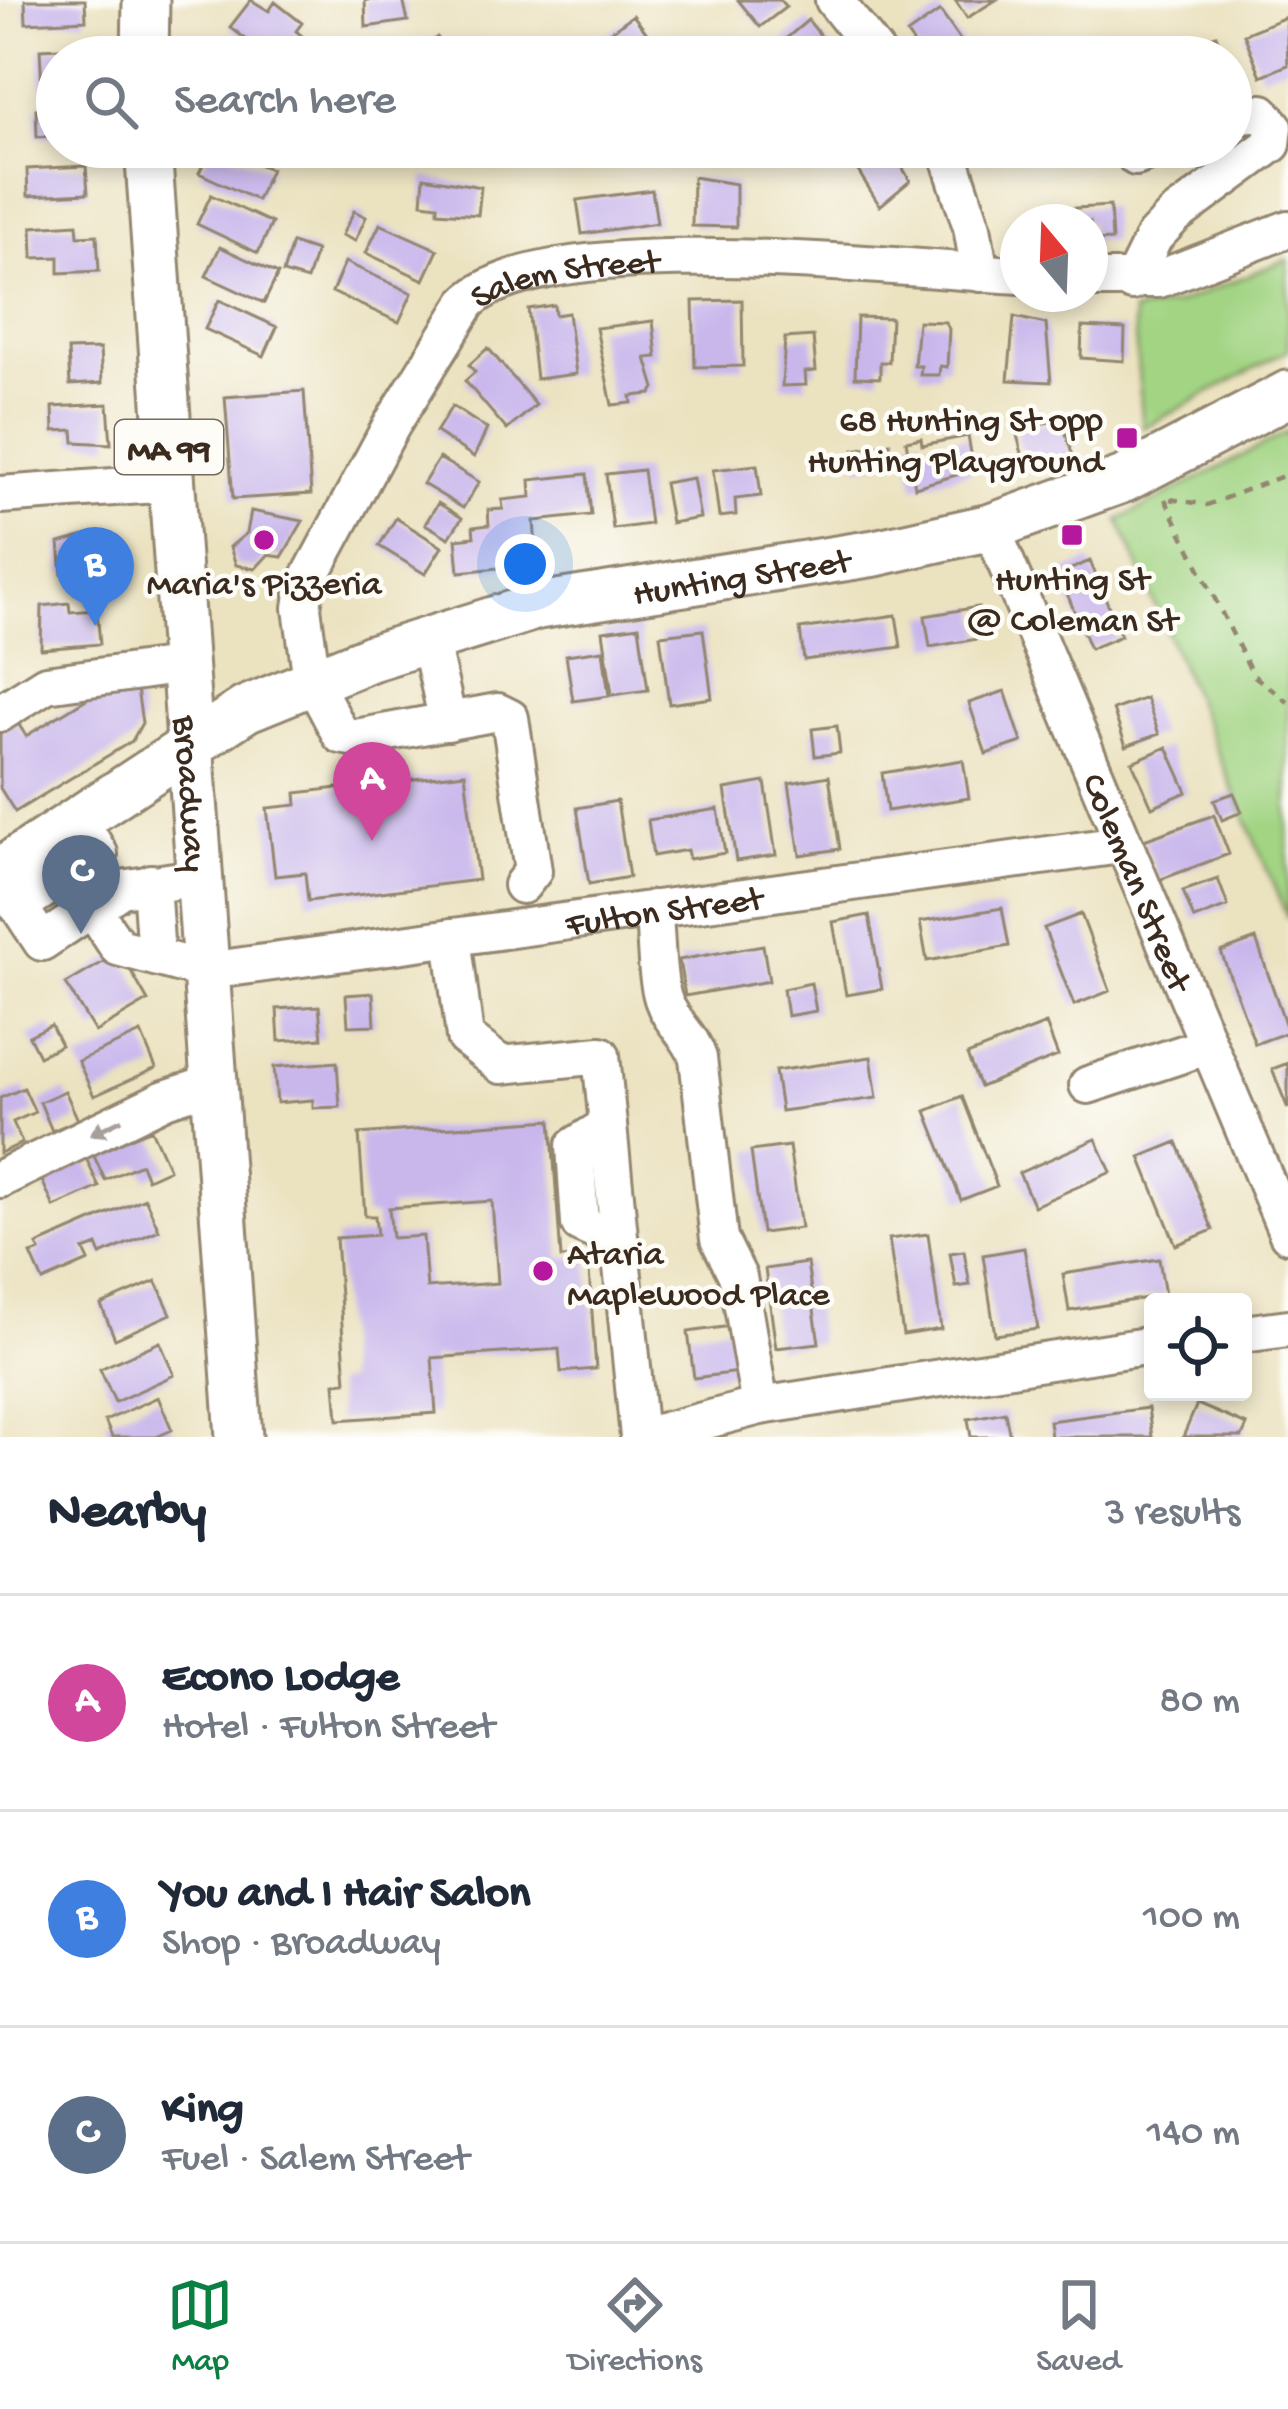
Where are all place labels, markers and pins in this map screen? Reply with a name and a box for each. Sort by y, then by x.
place label: 68 Hunting St opp Hunting Playground [807,402,1106,486]
marker: 68 Hunting St opp Hunting Playground [1114,425,1140,451]
marker: Hunting St @ Coleman St [1059,522,1085,548]
pin: B [56,527,134,626]
marker: Maria's Pizzeria [251,527,277,553]
place label: Hunting St @ Coleman St [966,561,1181,645]
place label: Maria's Pizzeria [147,565,382,608]
pin: A [333,742,411,841]
pin: C [42,835,120,934]
place label: Ataria Maplewood Place [567,1235,830,1319]
marker: Ataria Maplewood Place [530,1258,556,1284]

